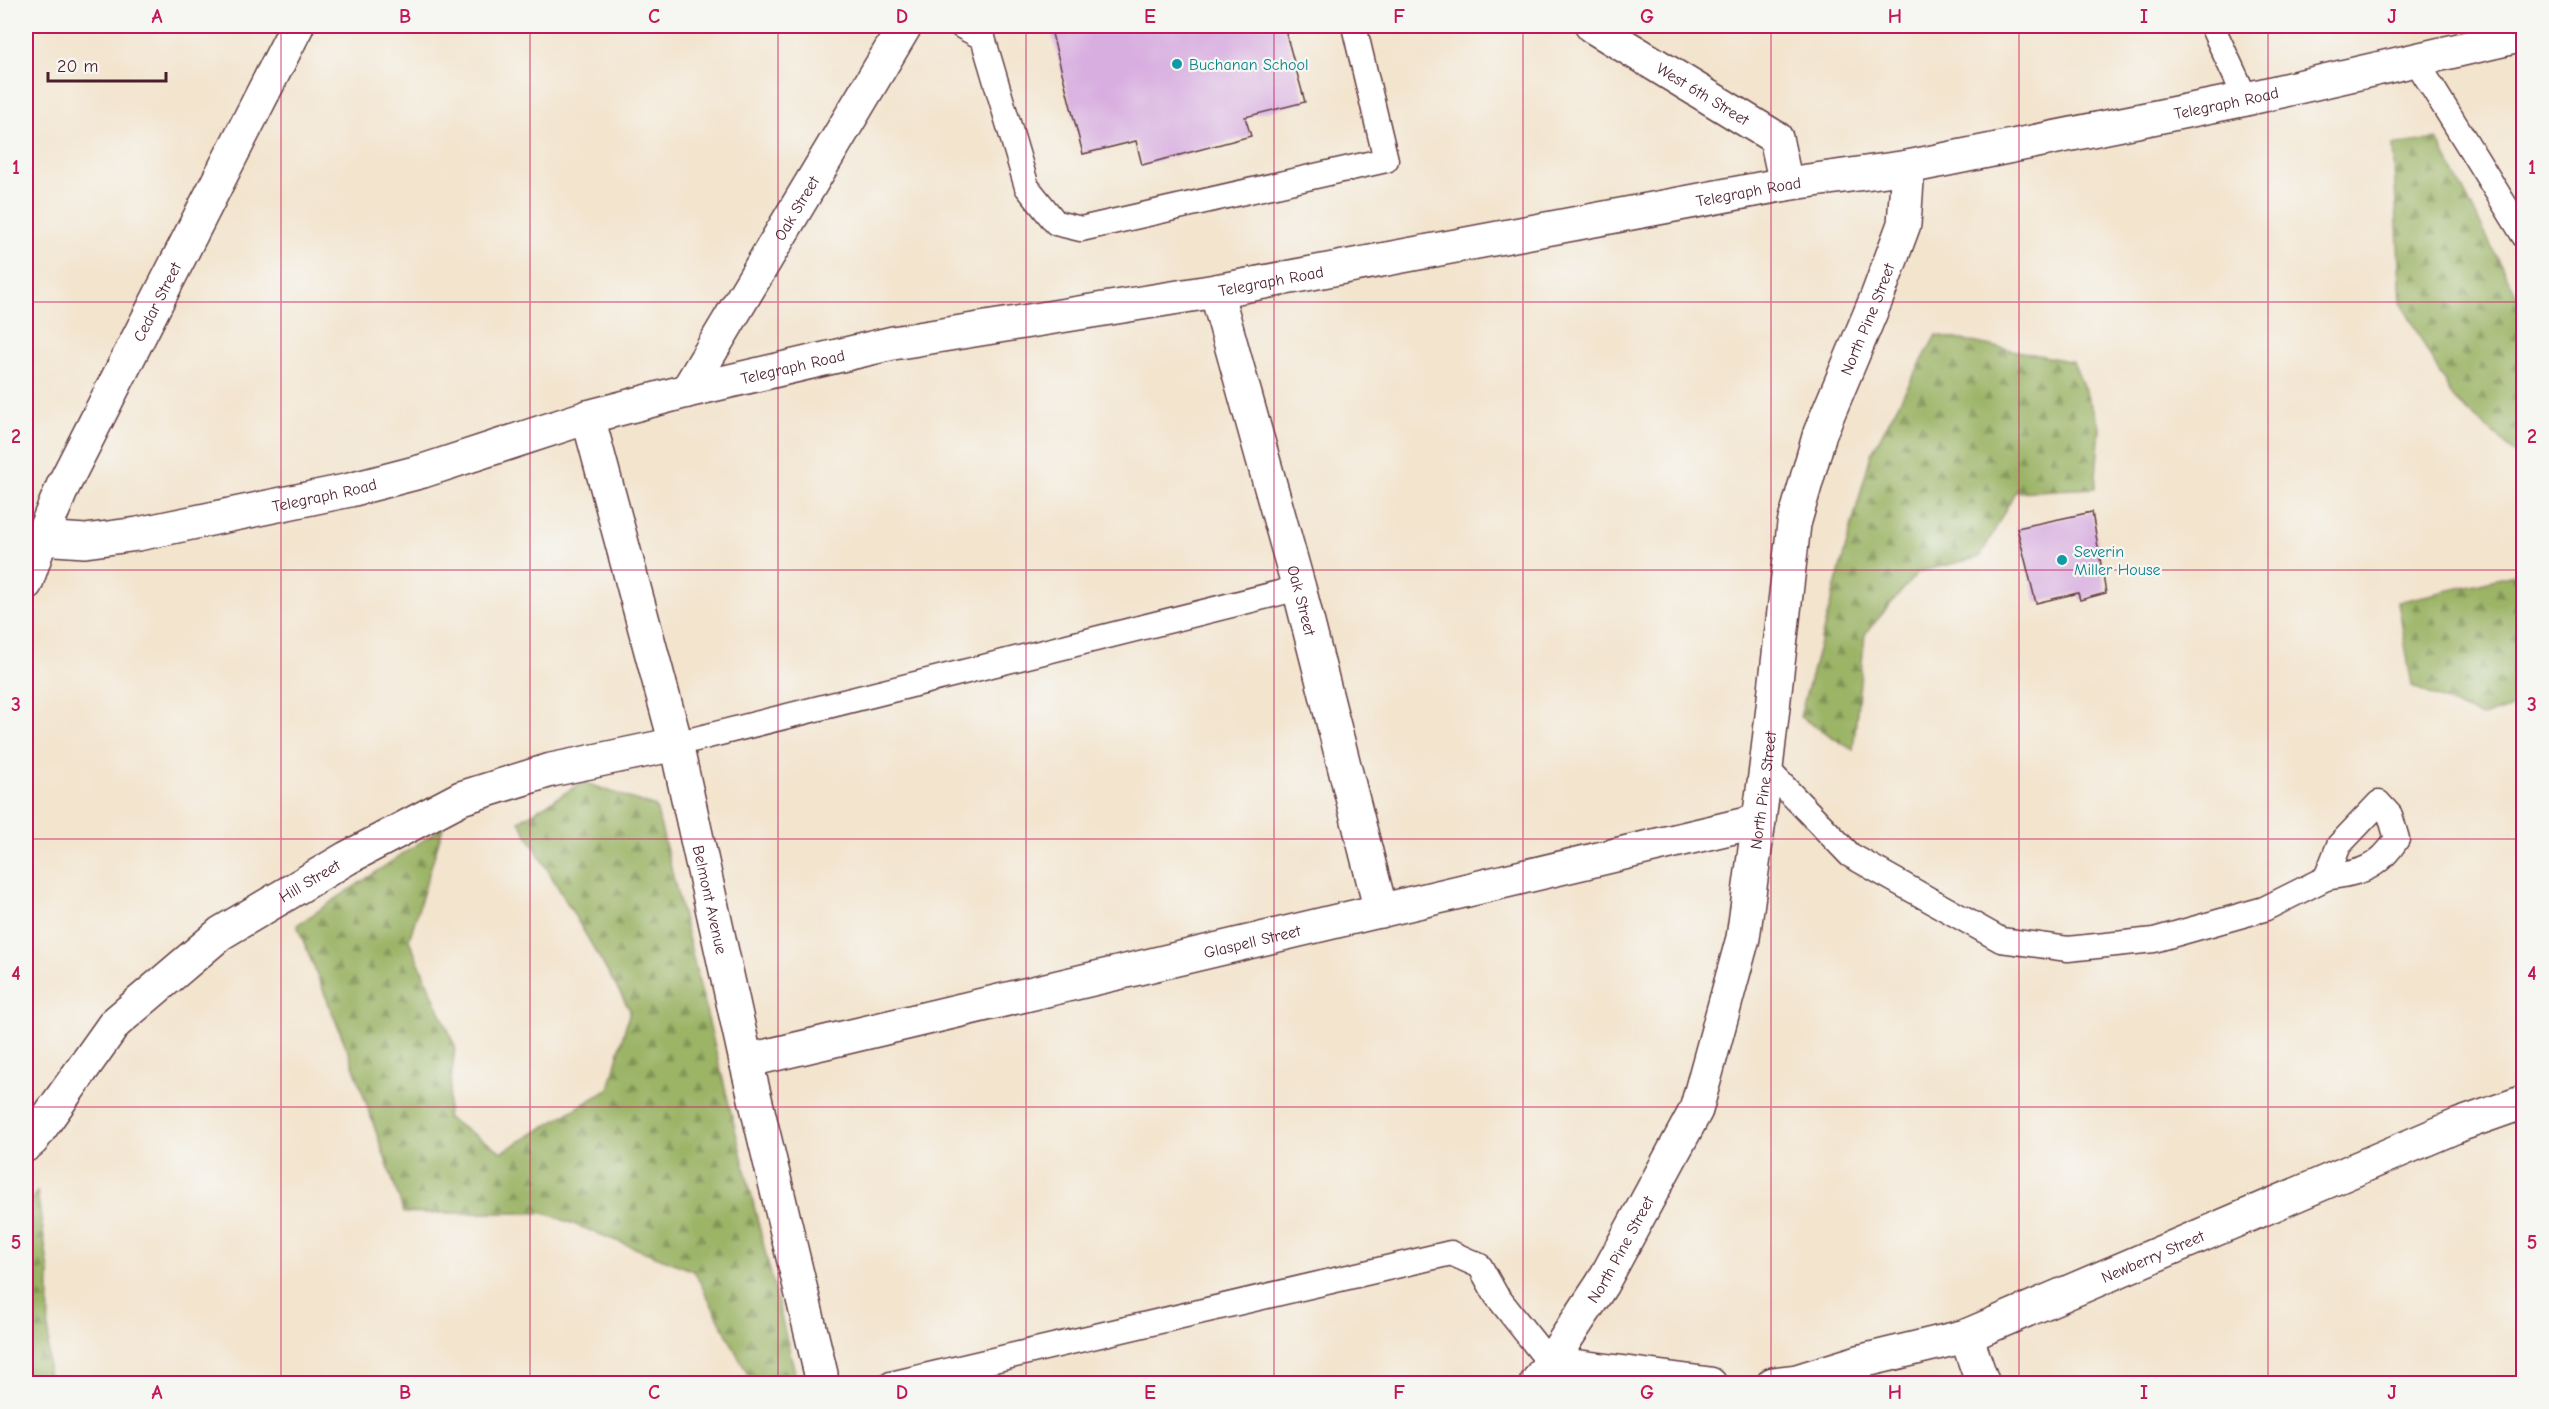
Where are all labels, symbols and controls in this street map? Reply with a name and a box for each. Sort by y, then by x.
text: A [151,5,163,28]
text: B [399,5,411,28]
text: C [648,5,660,28]
text: D [896,5,908,28]
text: E [1144,5,1156,28]
text: F [1393,5,1405,28]
text: G [1640,5,1654,28]
text: H [1888,5,1902,28]
text: I [2140,5,2148,28]
text: J [2387,5,2397,28]
scale bar [48,45,166,83]
text: 20 m [57,56,98,77]
place label: Buchanan School [1189,56,1309,74]
marker: Buchanan School [1170,57,1184,71]
street label: West 6th Street [1653,60,1752,130]
street label: Telegraph Road [2173,84,2281,123]
text: 1 [12,156,20,179]
text: 1 [2528,156,2536,179]
street label: Oak Street [771,173,823,244]
street label: Telegraph Road [1695,174,1802,211]
street label: Cedar Street [130,259,185,345]
street label: North Pine Street [1837,261,1899,378]
street label: Telegraph Road [1217,263,1325,300]
street label: Telegraph Road [739,347,847,388]
text: 2 [11,425,21,448]
text: 2 [2527,425,2537,448]
street label: Telegraph Road [271,475,379,516]
place label: Severin Miller House [2074,543,2161,579]
marker: Severin Miller House [2055,553,2069,567]
street label: Oak Street [1283,563,1319,638]
text: 3 [11,693,21,716]
text: 3 [2527,693,2537,716]
street label: North Pine Street [1747,730,1780,850]
street label: Belmont Avenue [689,844,730,956]
street label: Hill Street [276,856,344,906]
street label: Glaspell Street [1202,922,1303,962]
text: 4 [11,962,21,985]
text: 4 [2527,962,2537,985]
street label: North Pine Street [1584,1193,1658,1306]
street label: Newberry Street [2099,1227,2207,1287]
text: 5 [11,1231,21,1254]
text: 5 [2527,1231,2537,1254]
text: A [151,1381,163,1404]
text: B [399,1381,411,1404]
text: C [648,1381,660,1404]
text: D [896,1381,908,1404]
text: E [1144,1381,1156,1404]
text: F [1393,1381,1405,1404]
text: G [1640,1381,1654,1404]
text: H [1888,1381,1902,1404]
text: I [2140,1381,2148,1404]
text: J [2387,1381,2397,1404]

